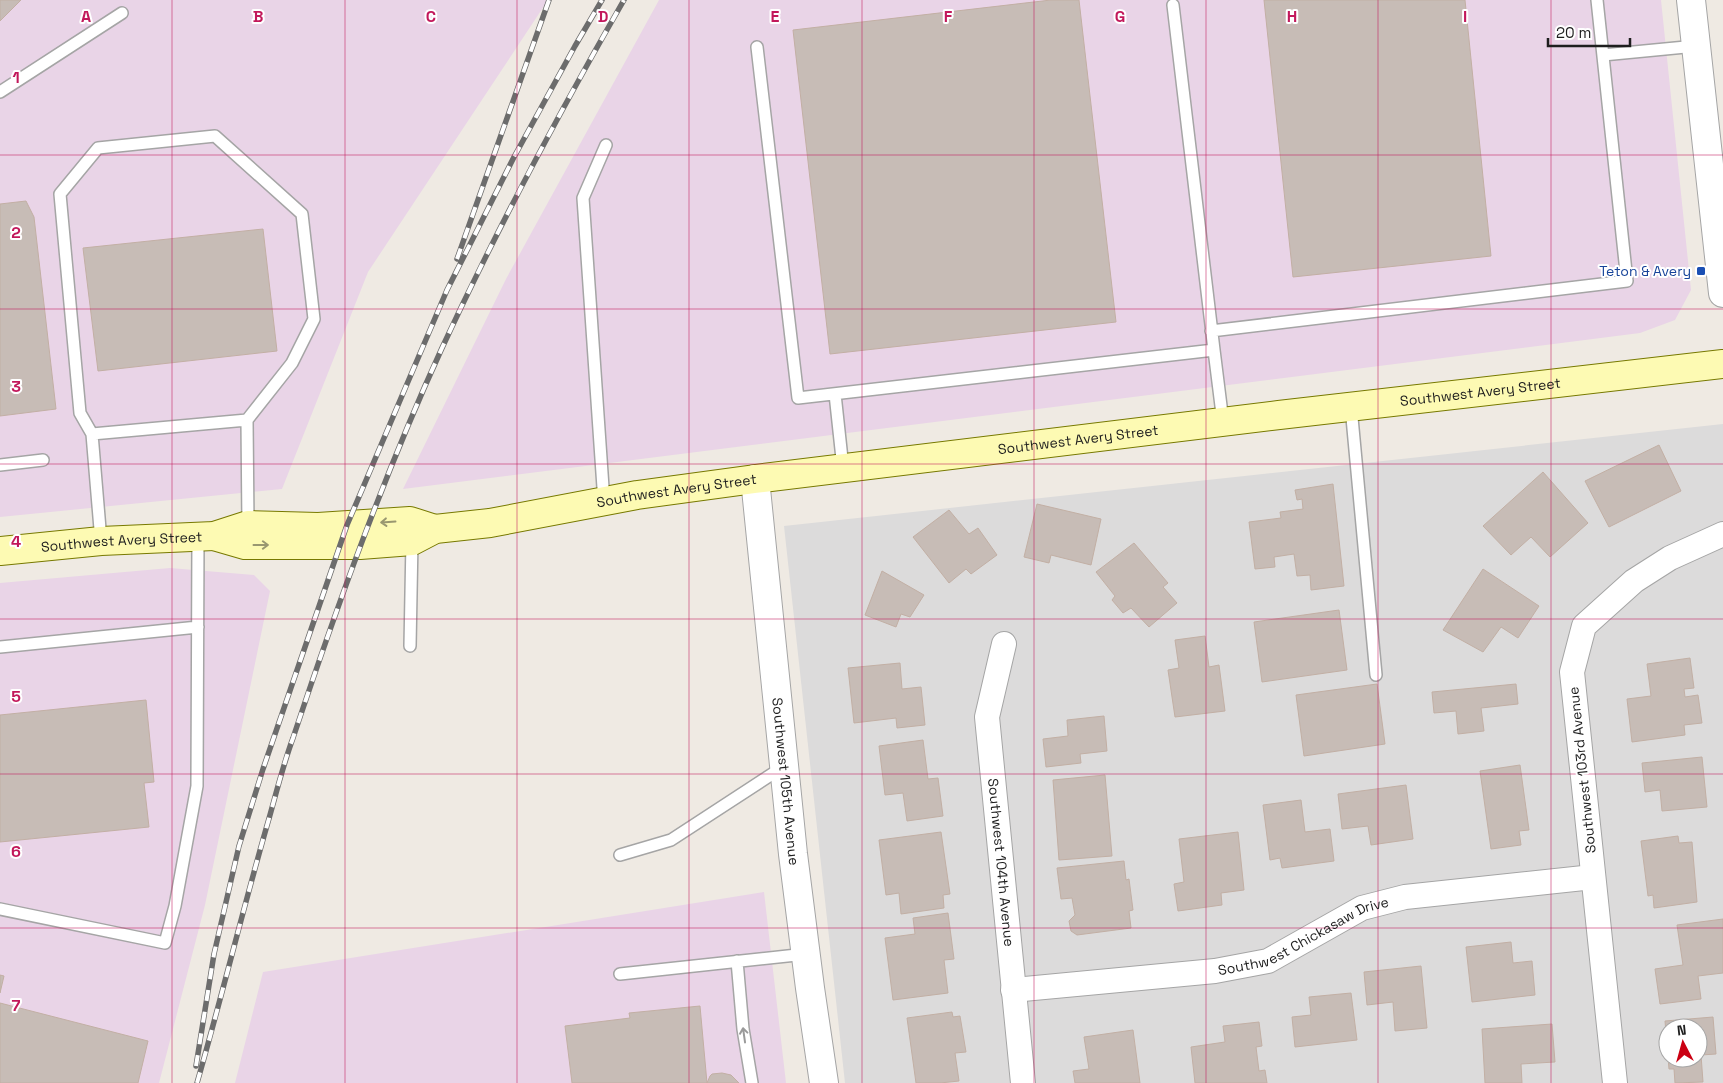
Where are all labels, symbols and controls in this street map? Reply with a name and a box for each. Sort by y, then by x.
text: A [81,6,91,27]
text: B [253,6,263,27]
text: C [426,6,436,27]
text: D [598,6,608,27]
text: E [771,6,780,27]
text: F [944,6,953,27]
text: G [1115,6,1125,27]
text: H [1287,6,1297,27]
text: I [1463,6,1467,27]
scale bar [1548,15,1630,47]
text: 20 m [1556,23,1591,42]
text: 1 [12,67,20,88]
text: 2 [11,222,21,243]
place label: Teton & Avery [1599,262,1691,280]
marker: Teton & Avery [1695,265,1707,277]
street label: Southwest Avery Street [1399,374,1562,410]
text: 3 [11,376,21,397]
street label: Southwest Avery Street [997,421,1160,458]
street label: Southwest Avery Street [595,470,758,512]
one-way arrow [380,518,396,527]
street label: Southwest Avery Street [40,528,203,556]
text: 4 [11,531,21,552]
one-way arrow [252,540,269,550]
text: 5 [11,686,21,707]
street label: Southwest 103rd Avenue [1564,686,1600,854]
street label: Southwest 105th Avenue [768,697,803,866]
street label: Southwest 104th Avenue [984,777,1019,947]
text: 6 [11,841,21,862]
street label: Southwest Chickasaw Drive [1216,893,1391,979]
text: 7 [12,995,21,1016]
north arrow [1658,1018,1708,1068]
text: N [1676,1021,1687,1040]
one-way arrow [739,1027,749,1043]

